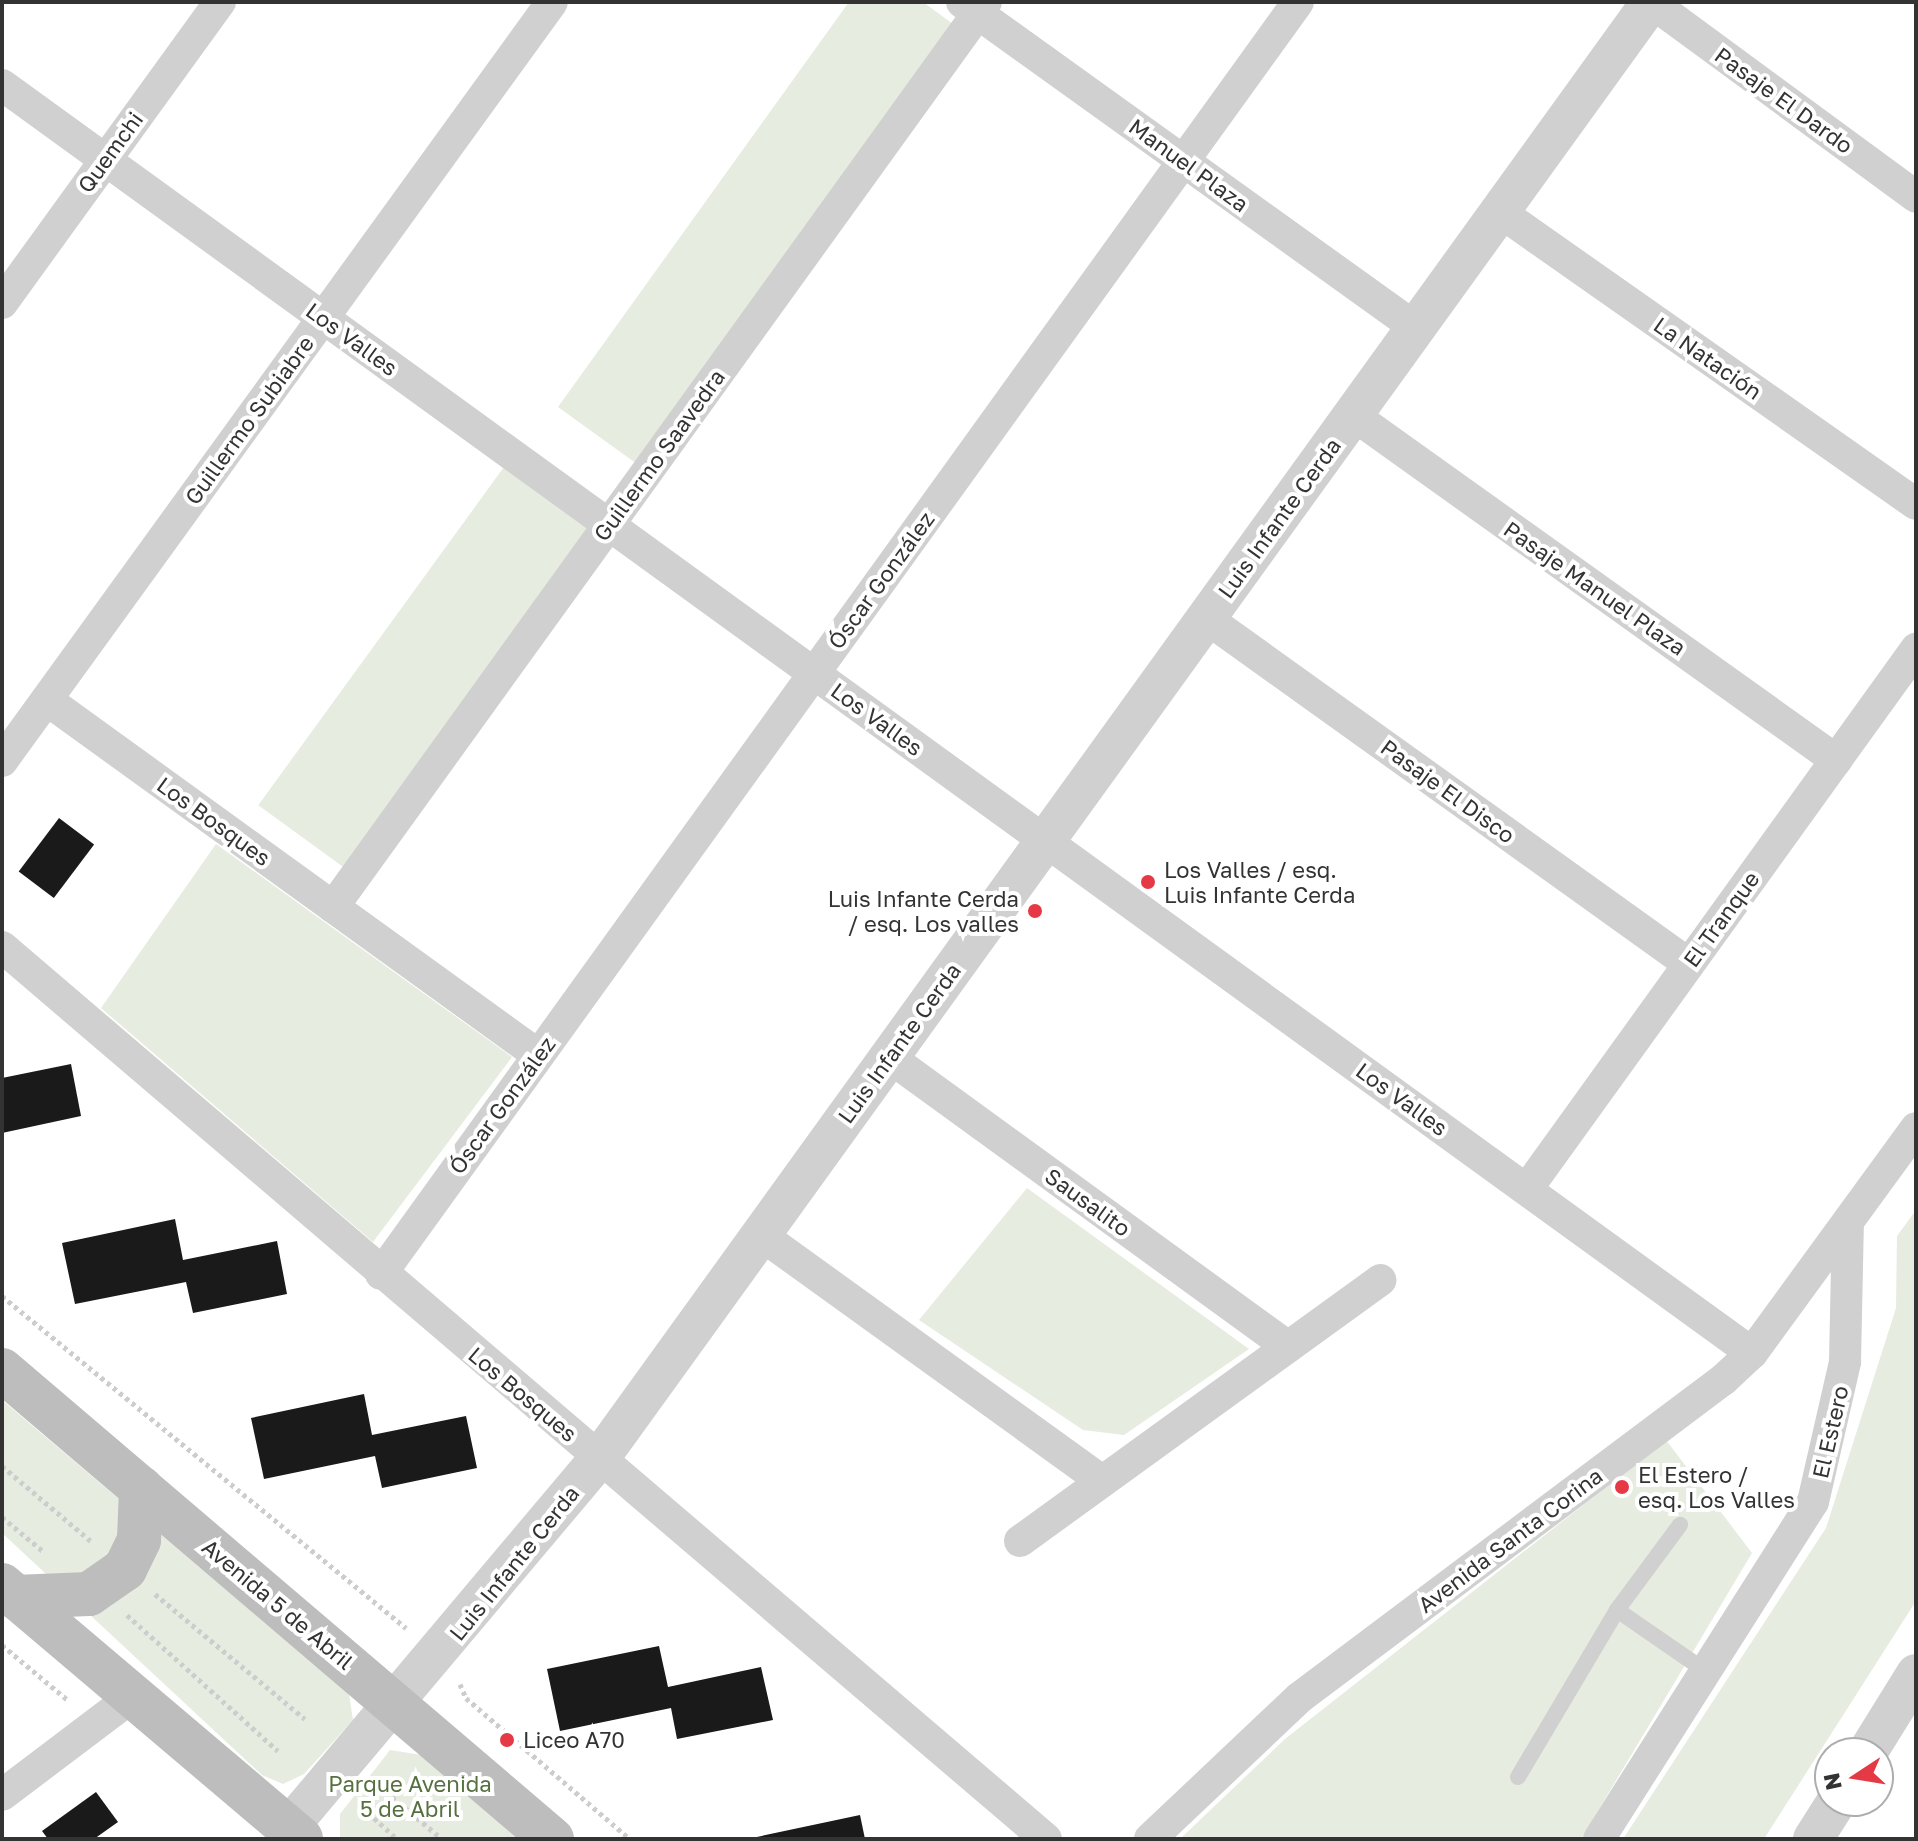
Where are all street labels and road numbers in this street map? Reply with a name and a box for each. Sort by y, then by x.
street label: Pasaje El Dardo [1710,41,1858,159]
street label: Quemchi [72,107,148,197]
street label: Manuel Plaza [1124,113,1254,217]
street label: Los Valles [301,297,403,381]
street label: La Natación [1649,311,1767,405]
street label: Guillermo Subiabre [179,331,319,509]
street label: Guillermo Saavedra [588,364,730,546]
street label: Luis Infante Cerda [1212,433,1346,603]
street label: Óscar González [822,506,940,654]
street label: Pasaje Manuel Plaza [1499,515,1691,661]
street label: Los Valles [826,677,928,761]
street label: Pasaje El Disco [1376,734,1520,848]
street label: Los Bosques [152,771,276,871]
street label: El Tranque [1678,866,1764,972]
street label: Luis Infante Cerda [832,958,966,1128]
street label: Óscar González [443,1031,561,1179]
street label: Los Valles [1351,1057,1453,1141]
street label: Sausalito [1040,1162,1136,1242]
street label: Los Bosques [463,1341,583,1447]
street label: El Estero [1807,1383,1853,1481]
street label: Avenida Santa Corina [1413,1462,1607,1618]
street label: Luis Infante Cerda [444,1480,584,1646]
street label: Avenida 5 de Abril [197,1533,359,1675]

